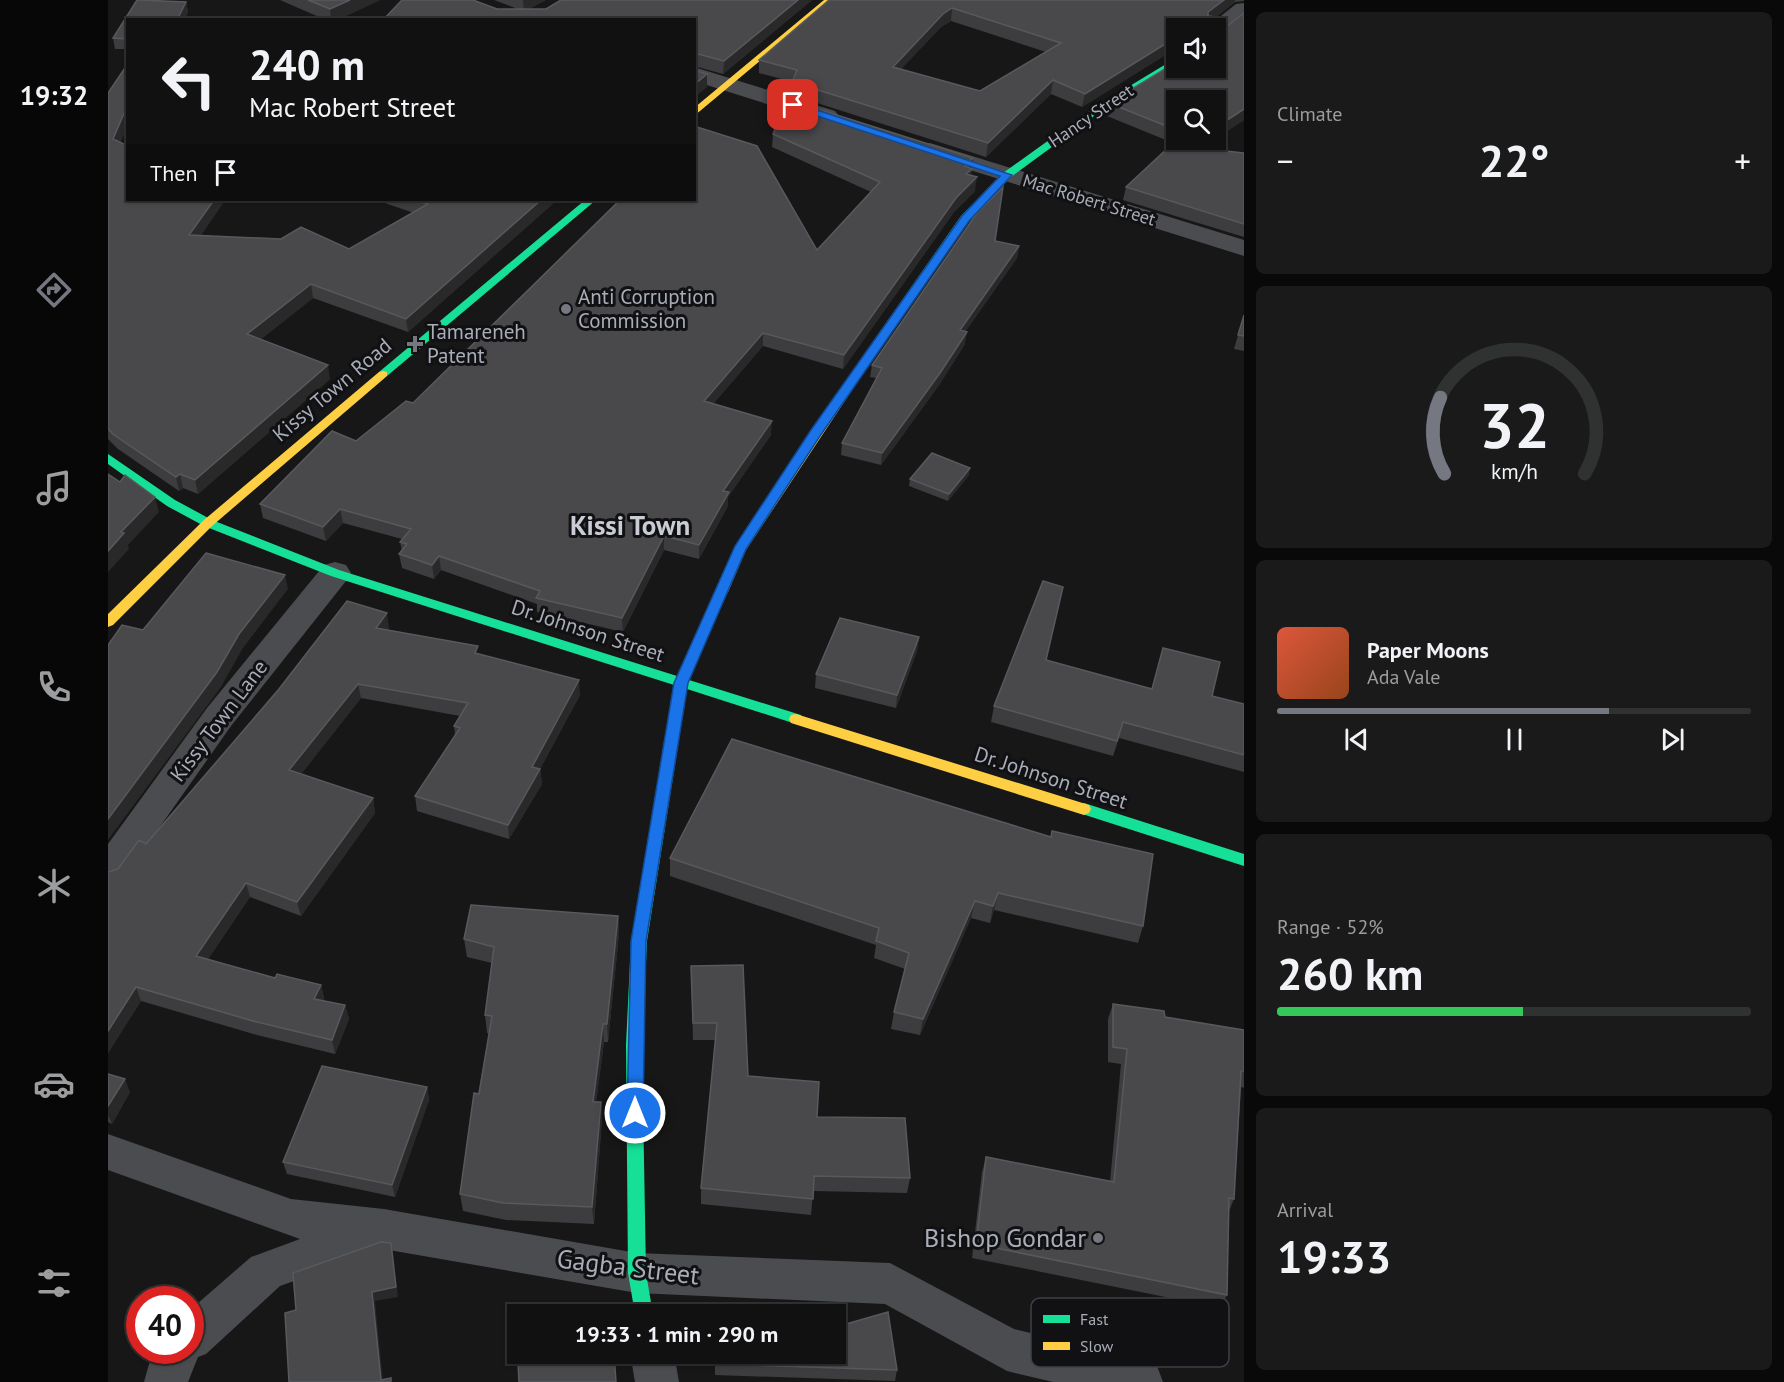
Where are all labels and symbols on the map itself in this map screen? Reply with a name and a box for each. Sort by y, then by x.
pin [767,79,818,130]
street label: Hancy Street [1044,79,1137,152]
street label: Mac Robert Street [1020,168,1158,231]
place label: Anti Corruption Commission [578,283,715,334]
marker: Anti Corruption Commission [559,302,573,316]
place label: Tamareneh Patent [427,318,526,369]
street label: Kissy Town Road [267,332,397,447]
marker: Tamareneh Patent [408,337,422,351]
district label: Kissi Town [570,508,690,542]
street label: Dr. Johnson Street [508,593,668,668]
street label: Kissy Town Lane [164,654,273,787]
street label: Dr. Johnson Street [971,740,1131,815]
position arrow [603,1081,667,1145]
place label: Bishop Gondar [924,1221,1086,1254]
marker: Bishop Gondar [1091,1231,1105,1245]
street label: Gagba Street [555,1241,701,1292]
speed limit sign: 40 [126,1286,204,1364]
legend [1031,1298,1229,1367]
text: Fast [1080,1309,1109,1329]
text: Slow [1080,1336,1114,1356]

